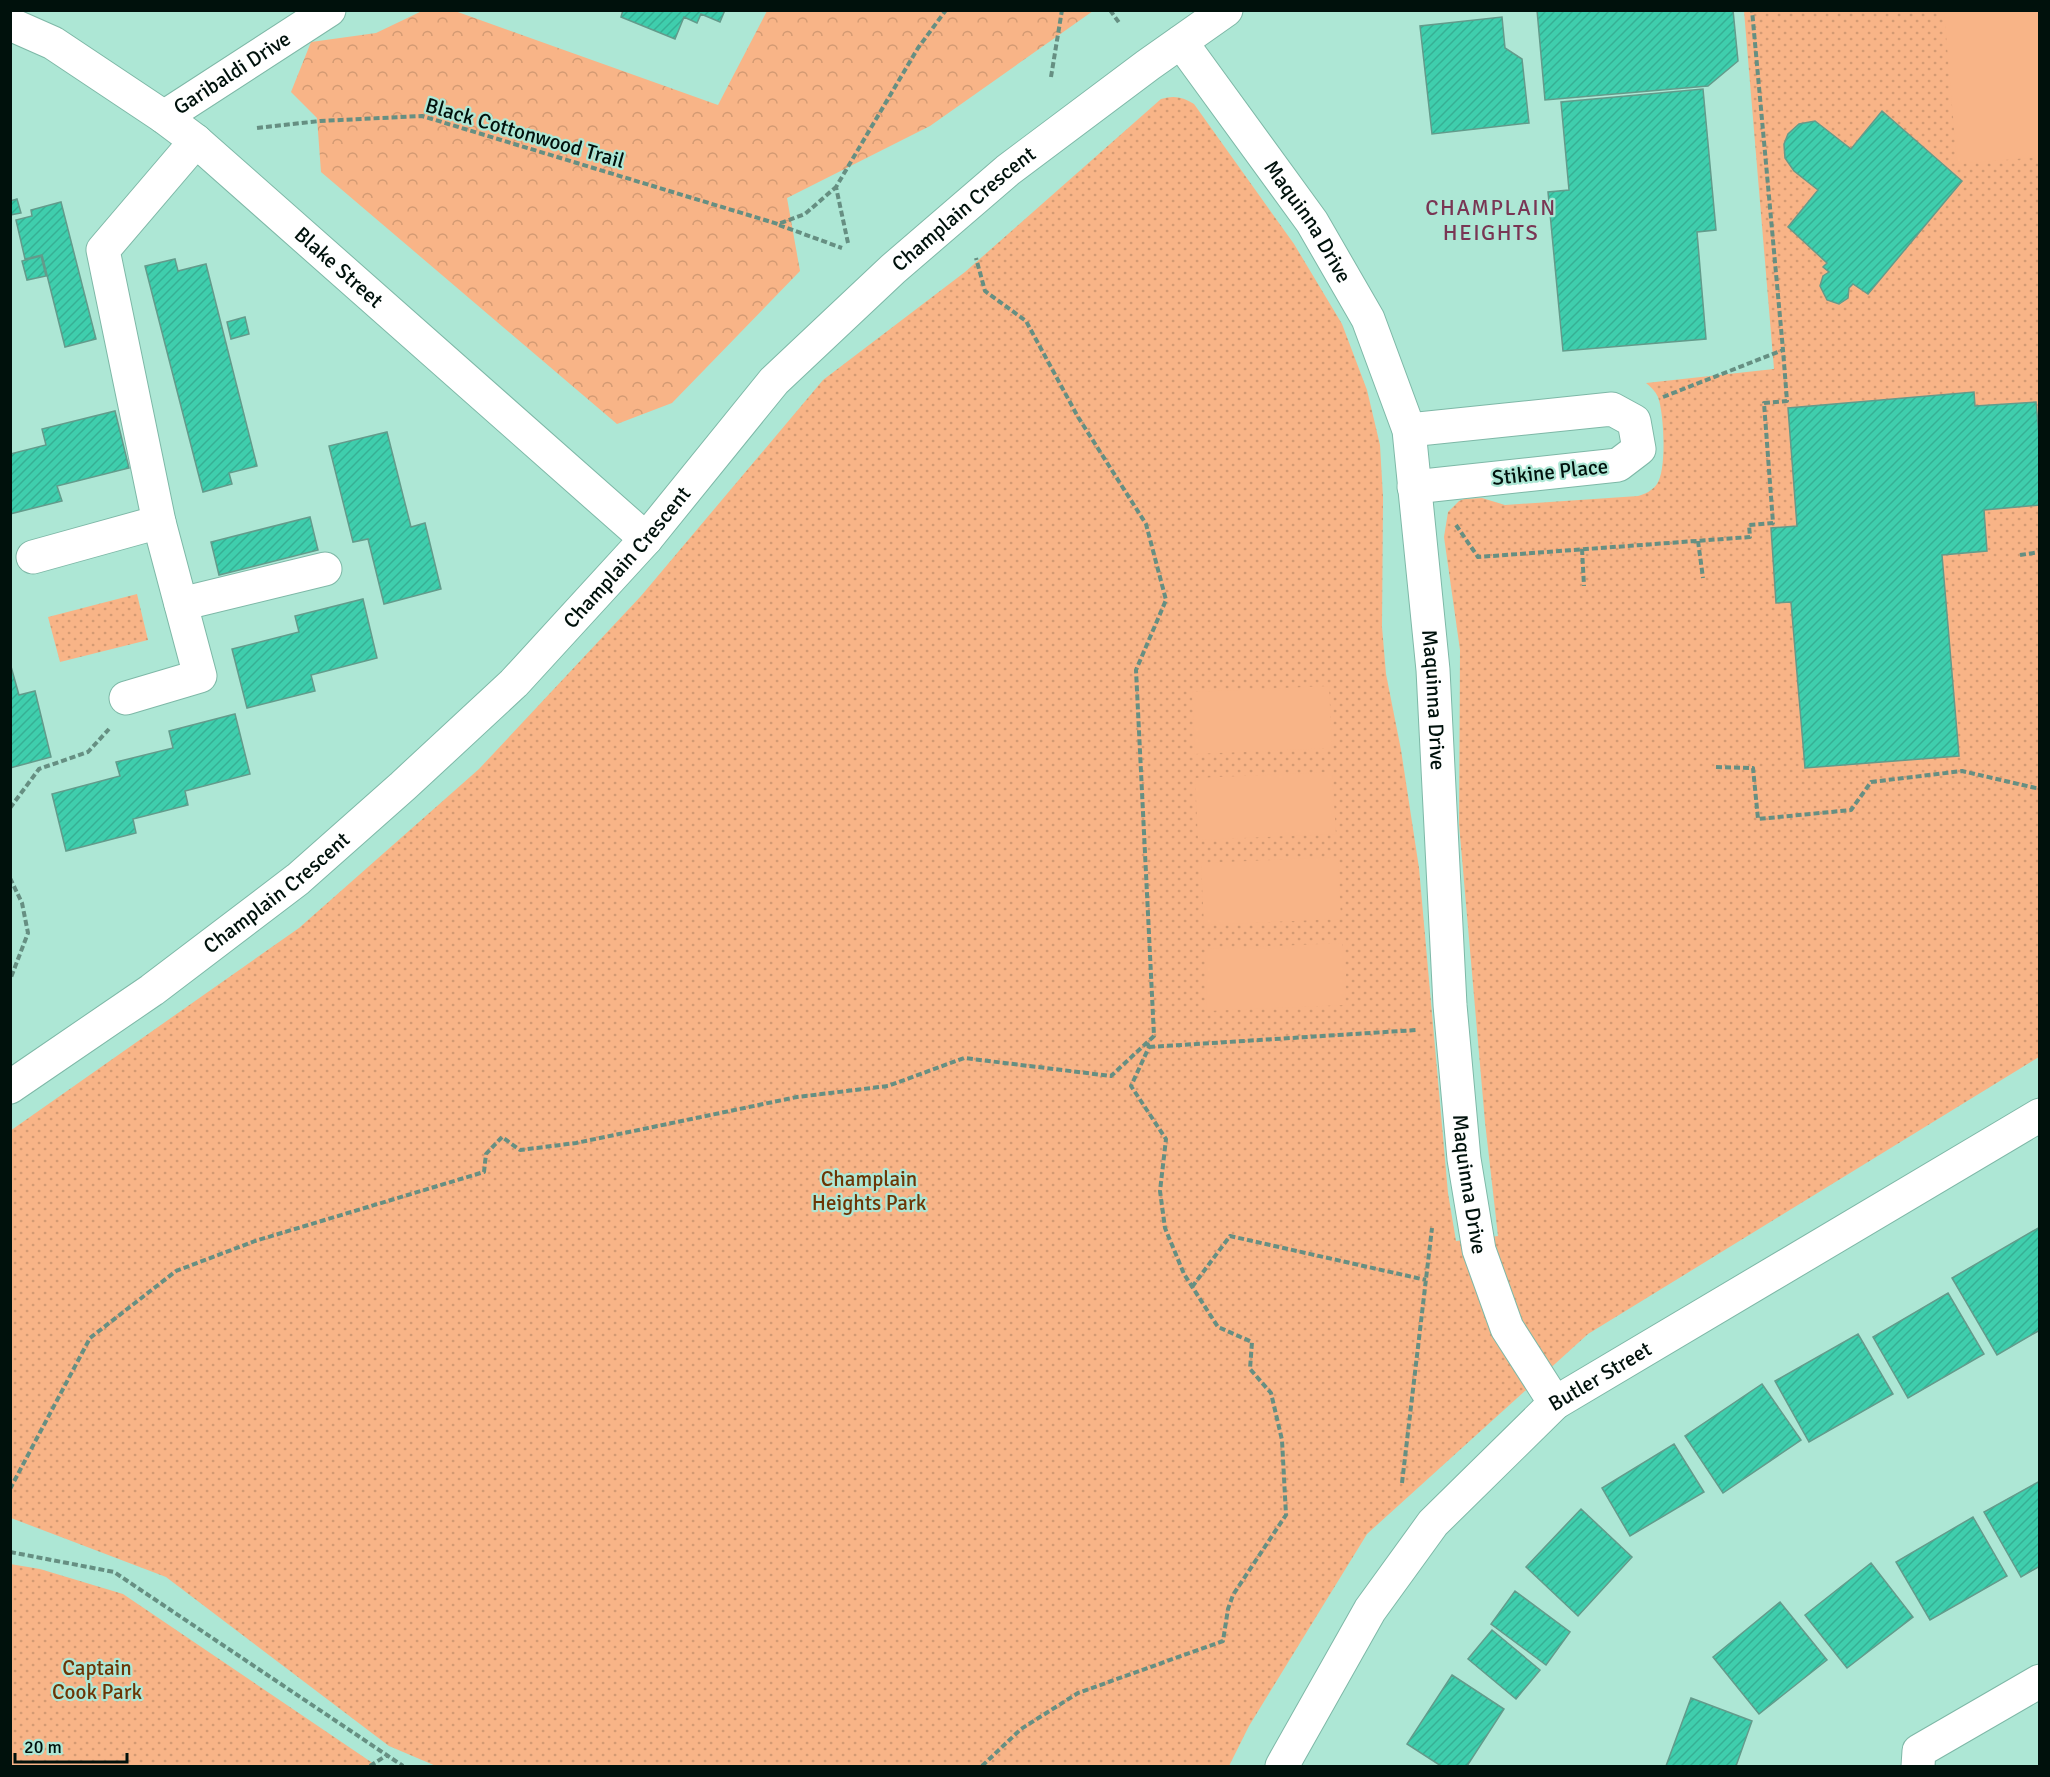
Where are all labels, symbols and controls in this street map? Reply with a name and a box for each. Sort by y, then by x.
street label: Garibaldi Drive [169,26,295,120]
street label: Black Cottonwood Trail [422,92,628,174]
street label: Champlain Crescent [887,141,1041,277]
street label: Maquinna Drive [1258,155,1357,287]
district label: CHAMPLAIN HEIGHTS [1425,194,1557,246]
street label: Blake Street [289,221,388,313]
street label: Stikine Place [1491,453,1609,491]
street label: Champlain Crescent [558,481,696,634]
street label: Maquinna Drive [1416,628,1451,771]
street label: Champlain Crescent [198,826,355,959]
street label: Maquinna Drive [1447,1113,1492,1256]
park label: Champlain Heights Park [812,1166,927,1216]
street label: Butler Street [1544,1336,1656,1417]
park label: Captain Cook Park [52,1655,142,1705]
scale bar [15,1726,128,1764]
text: 20 m [24,1736,62,1758]

